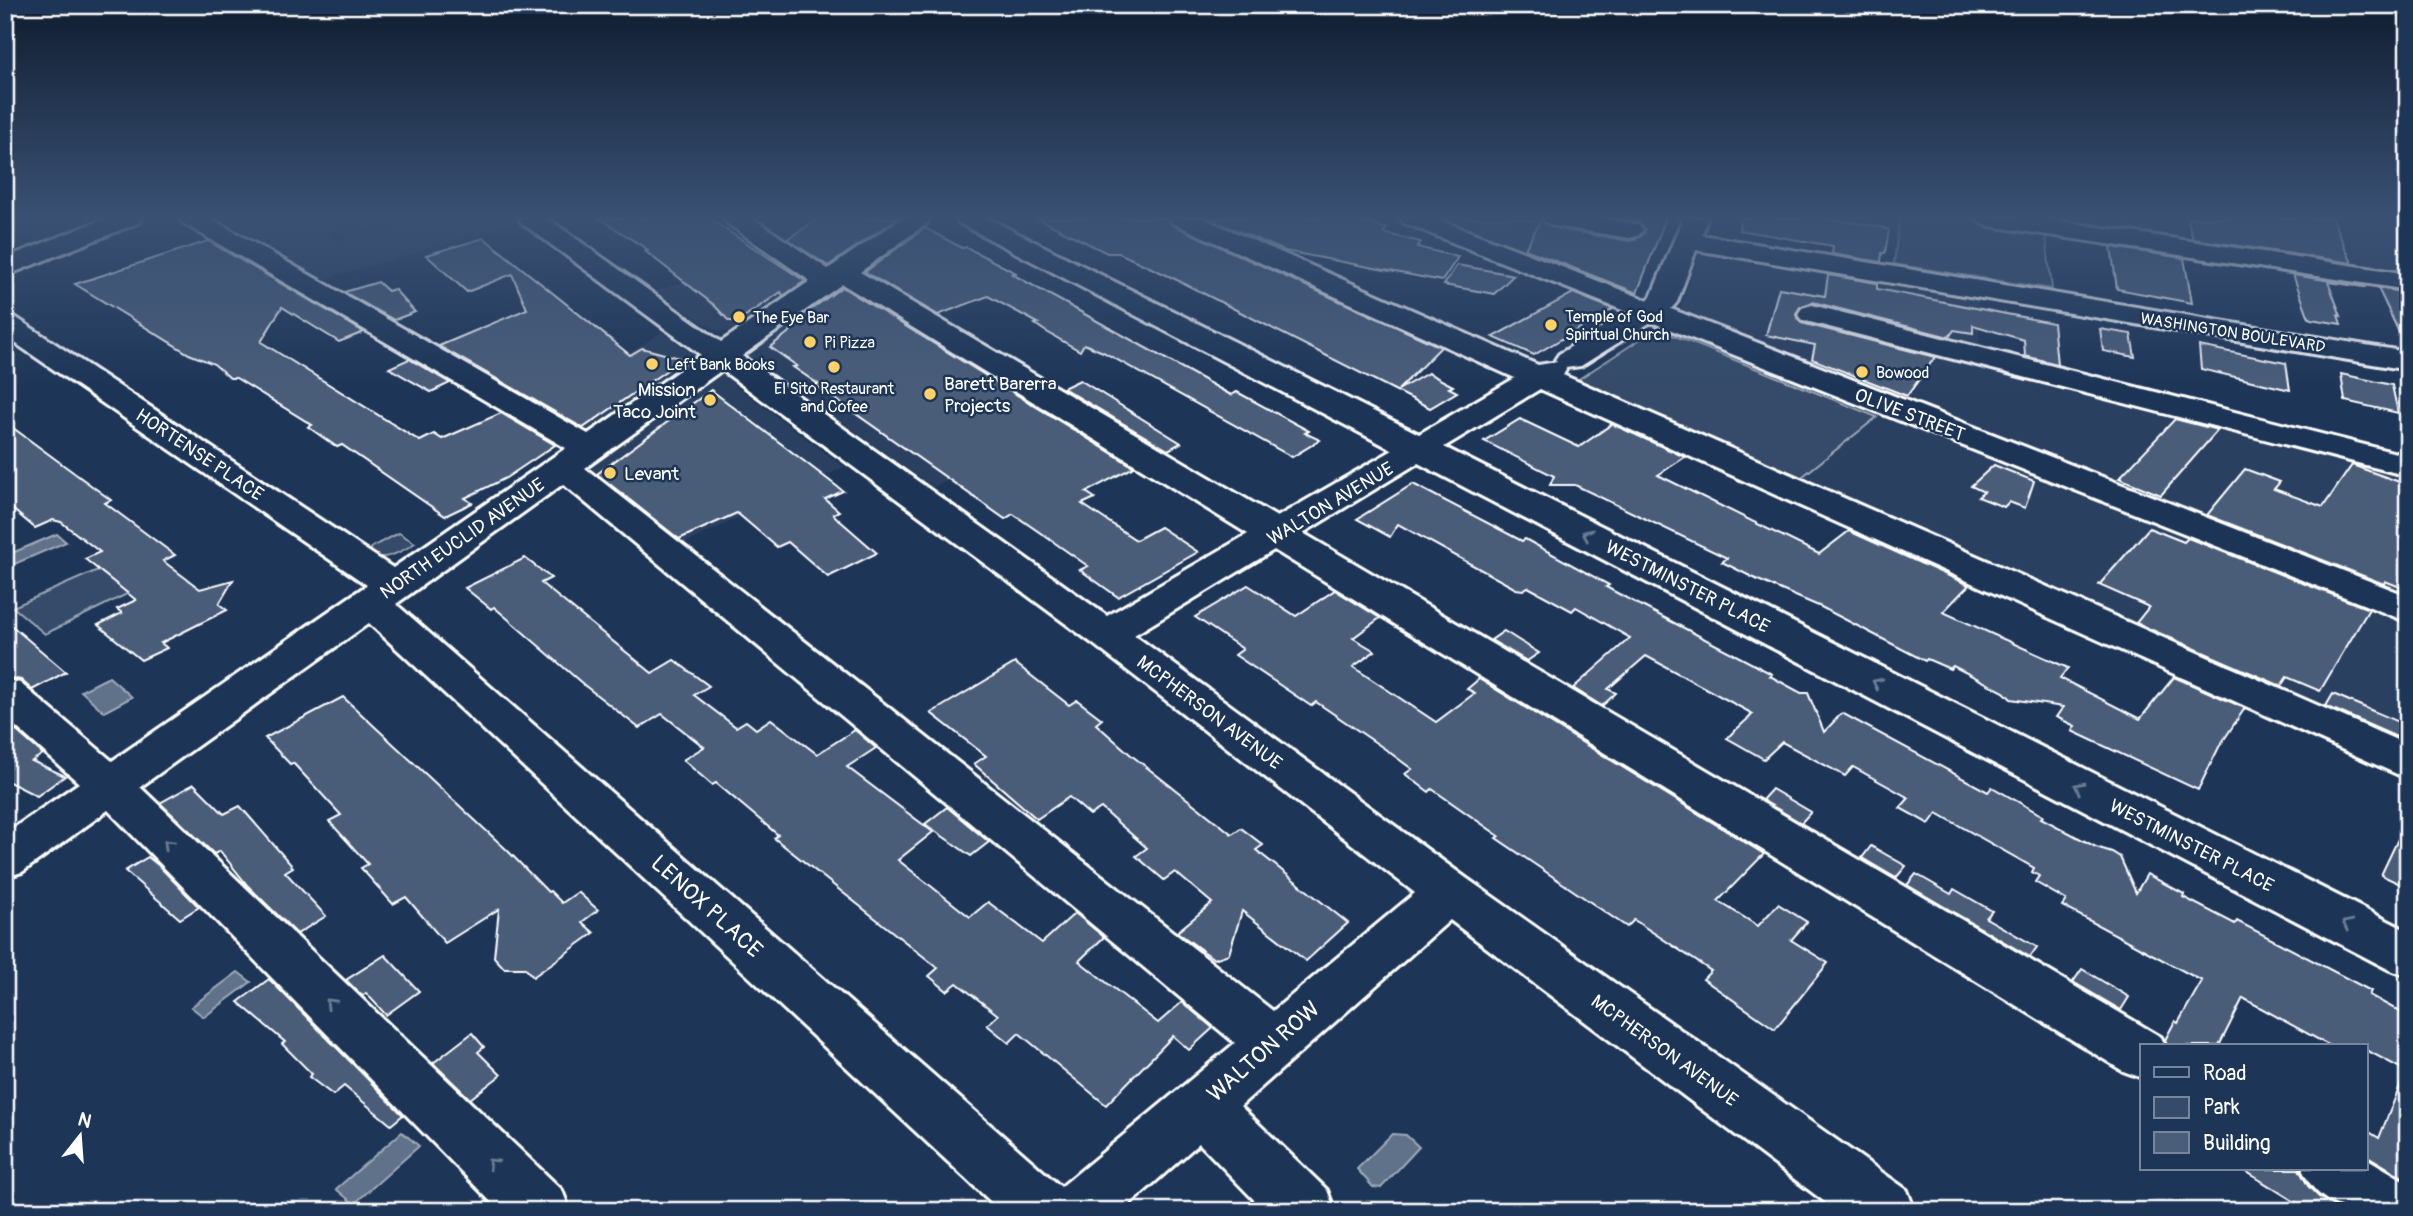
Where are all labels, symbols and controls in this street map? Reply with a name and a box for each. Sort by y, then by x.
place label: Temple of God Spiritual Church [1565,307,1669,345]
place label: The Eye Bar [753,308,830,328]
street label: WASHINGTON BOULEVARD [2139,308,2327,357]
marker: The Eye Bar [731,309,747,325]
marker: Temple of God Spiritual Church [1543,317,1559,333]
place label: Pi Pizza [824,333,875,353]
marker: Pi Pizza [802,334,818,350]
place label: Left Bank Books [666,355,775,375]
marker: Left Bank Books [644,356,660,372]
marker: El Sito Restaurant and Cofee [826,359,842,375]
place label: Bowood [1876,363,1929,383]
marker: Bowood [1854,364,1870,380]
place label: Barett Barerra Projects [944,372,1057,418]
place label: Mission Taco Joint [613,378,696,424]
place label: El Sito Restaurant and Cofee [774,379,895,417]
street label: OLIVE STREET [1851,383,1968,447]
marker: Barett Barerra Projects [922,386,938,402]
marker: Mission Taco Joint [702,392,718,408]
street label: HORTENSE PLACE [131,403,268,506]
street label: WALTON AVENUE [1263,457,1398,551]
place label: Levant [624,462,679,486]
marker: Levant [602,465,618,481]
street label: NORTH EUCLID AVENUE [376,473,550,605]
one-way arrow [1582,529,1594,543]
street label: WESTMINSTER PLACE [1601,535,1774,639]
street label: MCPHERSON AVENUE [1132,650,1287,775]
one-way arrow [1871,678,1884,692]
one-way arrow [2074,782,2086,796]
street label: WESTMINSTER PLACE [2105,794,2278,898]
one-way arrow [163,839,176,852]
street label: LENOX PLACE [645,849,769,964]
one-way arrow [2342,919,2354,933]
street label: MCPHERSON AVENUE [1586,989,1743,1112]
street label: WALTON ROW [1201,995,1326,1108]
one-way arrow [325,999,338,1012]
legend [2140,1044,2368,1170]
text: Road [2203,1060,2247,1087]
text: Park [2203,1094,2240,1121]
north arrow [46,1100,116,1170]
text: N [75,1107,94,1134]
text: Building [2203,1130,2270,1157]
one-way arrow [488,1158,501,1171]

